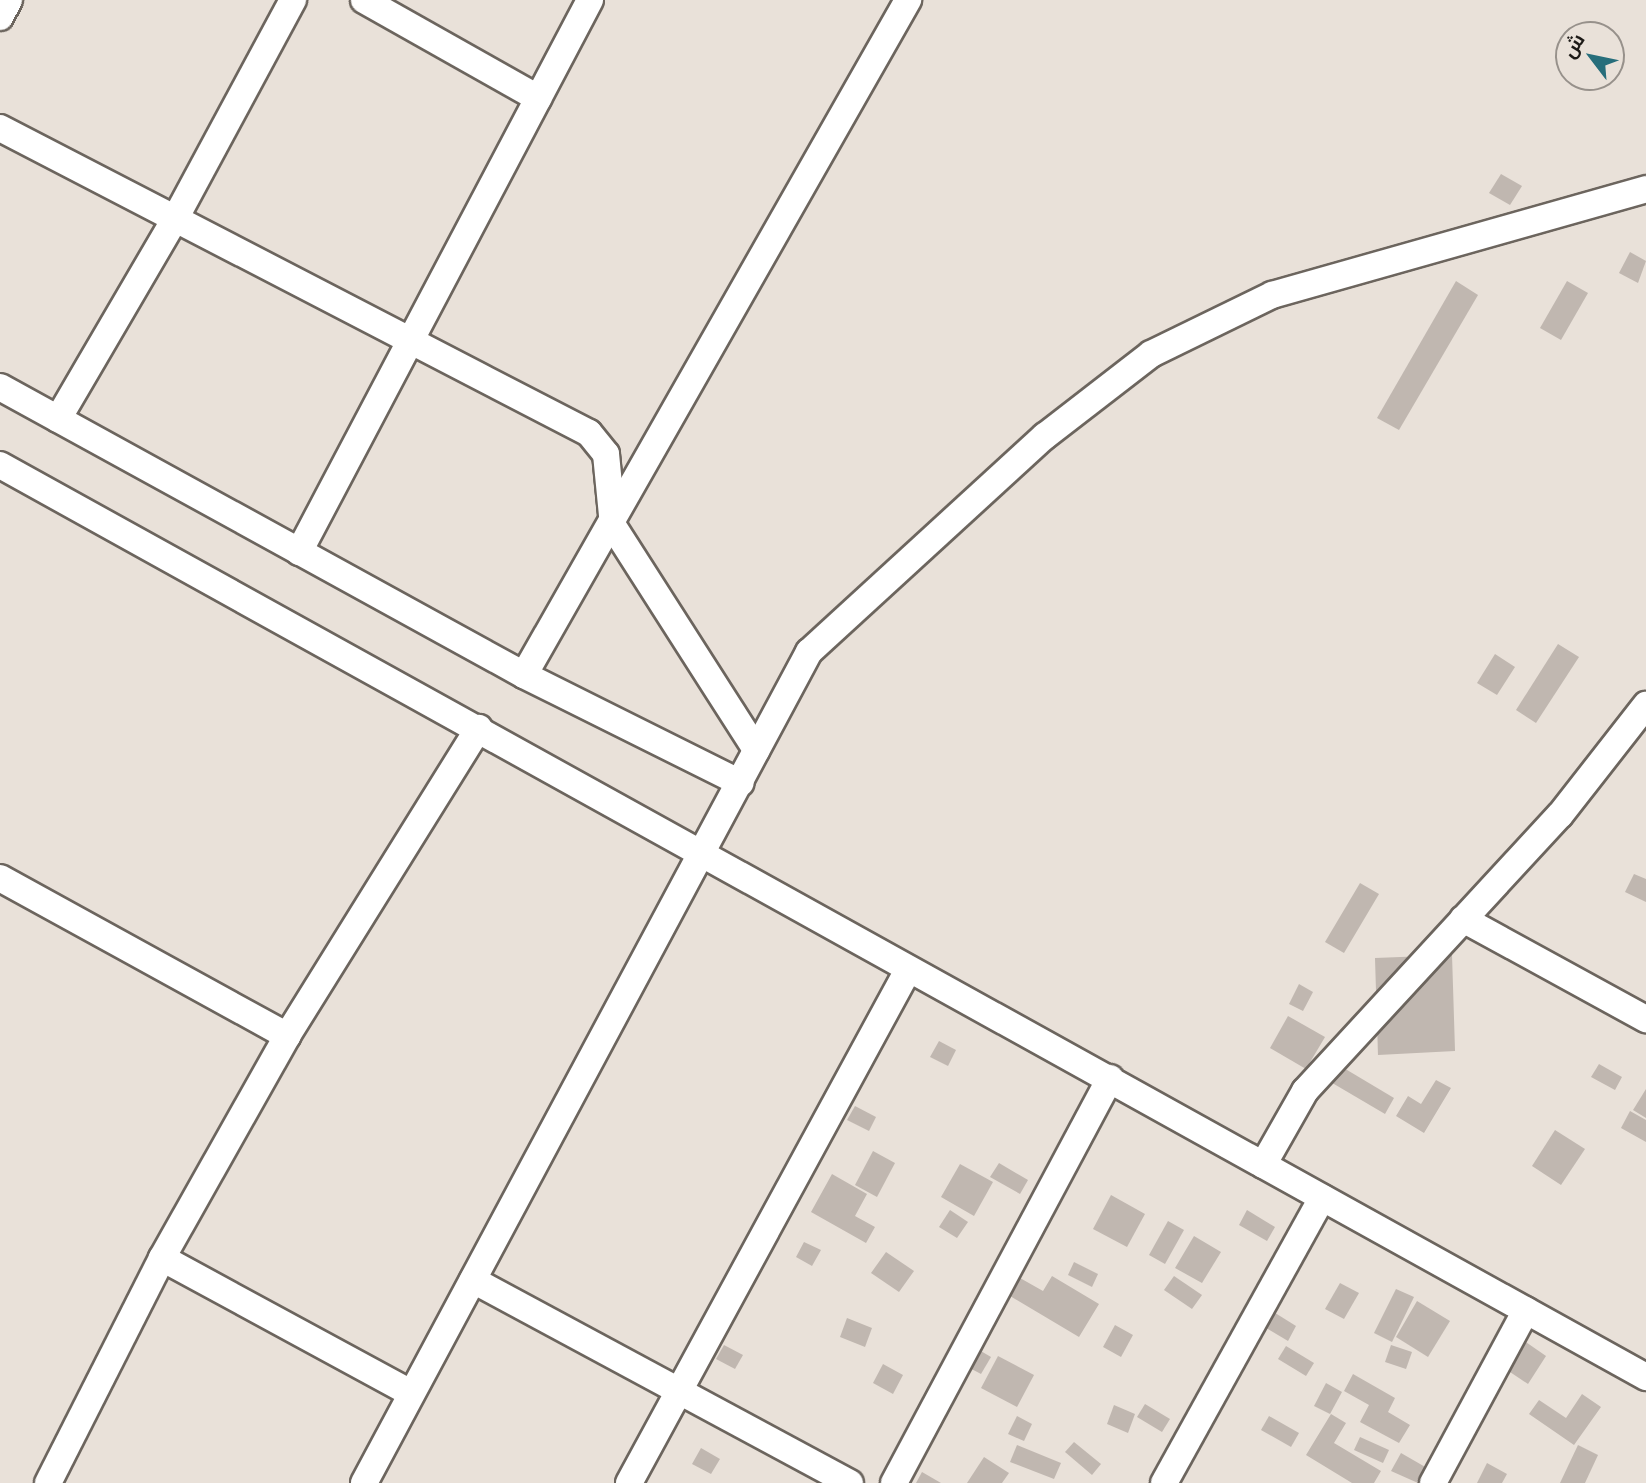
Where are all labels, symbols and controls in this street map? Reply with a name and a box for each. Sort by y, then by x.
north arrow [1555,21,1625,91]
text: ش [1556,28,1591,63]

